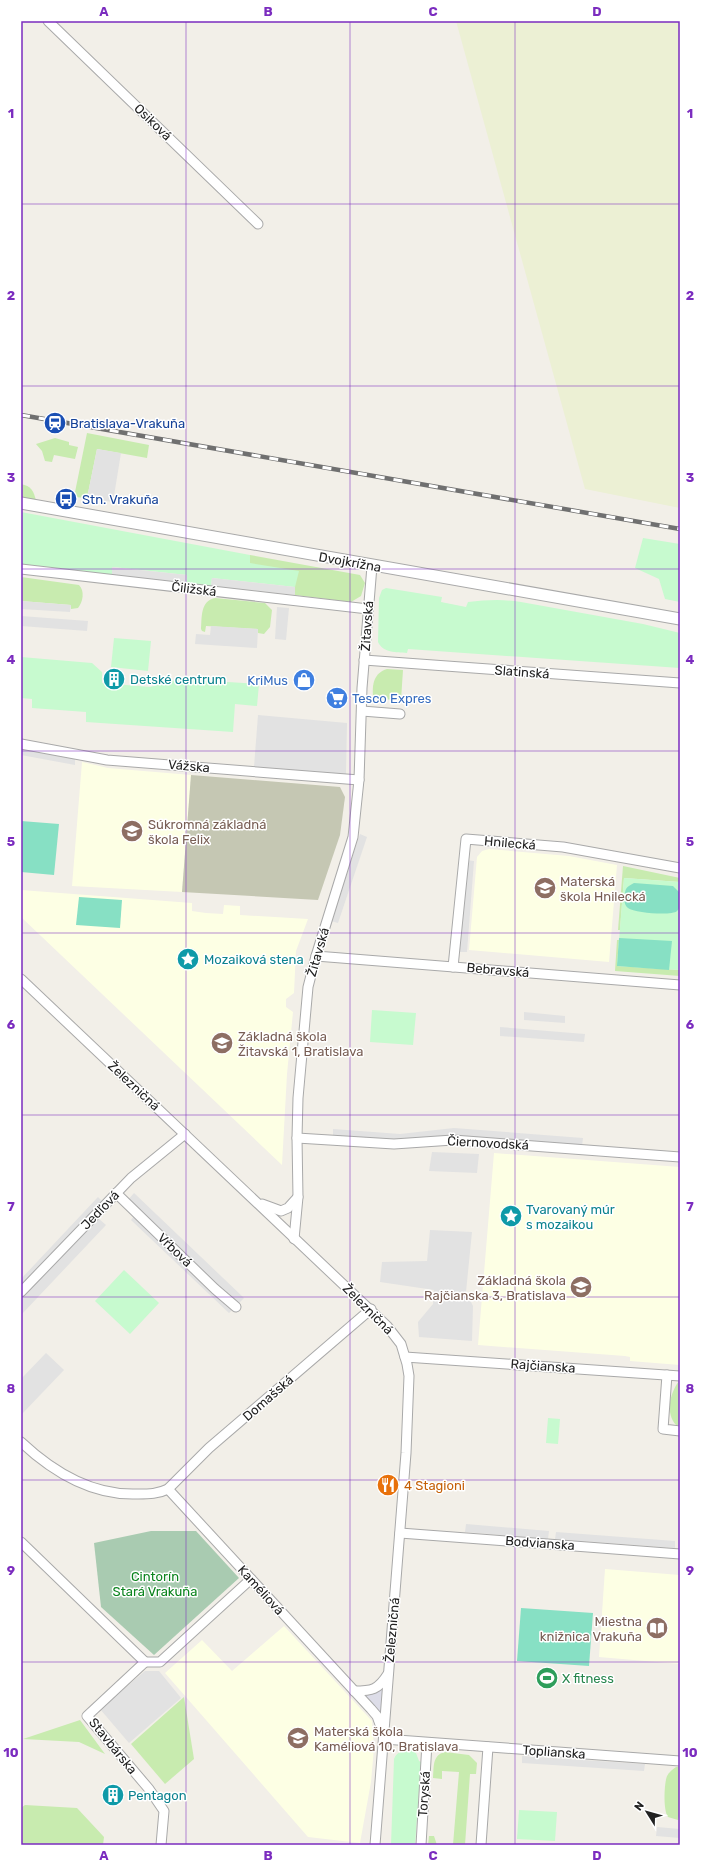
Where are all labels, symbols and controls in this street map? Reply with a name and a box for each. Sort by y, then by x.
text: A [99,4,109,19]
text: B [263,4,273,19]
text: C [428,4,438,19]
text: D [592,4,602,19]
street label: Osiková [131,101,175,143]
text: 1 [8,106,14,121]
text: 1 [687,106,693,121]
text: 2 [7,288,15,303]
text: 2 [686,288,694,303]
station icon: Bratislava-Vrakuňa [42,410,68,436]
place label: Bratislava-Vrakuňa [70,416,185,431]
text: 3 [7,470,16,485]
text: 3 [686,470,695,485]
bus stop icon: Stn. Vrakuňa [53,486,79,512]
place label: Stn. Vrakuňa [82,492,159,507]
street label: Dvojkrížna [318,549,382,575]
street label: Čiližská [171,579,217,599]
street label: Žitavská [358,600,376,652]
text: 4 [7,652,16,667]
text: 4 [686,652,695,667]
street label: Slatinská [494,663,550,681]
building icon: Detské centrum [101,666,127,692]
shop icon: KriMus [291,667,317,693]
place label: Detské centrum [130,672,226,687]
place label: KriMus [247,673,288,688]
supermarket icon: Tesco Expres [324,685,350,711]
place label: Tesco Expres [352,691,432,706]
street label: Vážska [167,757,211,775]
place label: Súkromná základná škola Felix [148,817,266,847]
school or university icon: Súkromná základná škola Felix [119,818,145,844]
street label: Hnilecká [484,833,536,853]
text: 5 [7,834,15,849]
text: 5 [686,834,694,849]
place label: Materská škola Hnilecká [560,874,646,904]
school or university icon: Materská škola Hnilecká [532,875,558,901]
street label: Žitavská [304,926,332,978]
place icon: Mozaiková stena [175,946,201,972]
place label: Mozaiková stena [204,952,304,967]
street label: Bebravská [466,960,530,980]
text: 6 [7,1017,16,1032]
text: 6 [686,1017,695,1032]
place label: Základná škola Žitavská 1, Bratislava [238,1029,363,1059]
school or university icon: Základná škola Žitavská 1, Bratislava [209,1030,235,1056]
street label: Železničná [105,1058,163,1114]
street label: Čiernovodská [447,1133,529,1153]
street label: Jedľová [78,1187,122,1233]
text: 7 [7,1199,15,1214]
text: 7 [686,1199,694,1214]
place label: Tvarovaný múr s mozaikou [526,1202,615,1232]
place icon: Tvarovaný múr s mozaikou [498,1203,524,1229]
street label: Vŕbová [155,1230,195,1270]
place label: Základná škola Rajčianska 3, Bratislava [424,1273,566,1303]
school or university icon: Základná škola Rajčianska 3, Bratislava [568,1274,594,1300]
street label: Železničná [340,1281,396,1337]
street label: Rajčianska [510,1356,576,1376]
street label: Domašská [240,1372,296,1424]
text: 8 [7,1381,16,1396]
text: 8 [686,1381,695,1396]
restaurant icon: 4 Stagioni [375,1472,401,1498]
place label: 4 Stagioni [404,1478,465,1494]
street label: Bodvianska [505,1533,575,1553]
street label: Kaméliová [235,1562,287,1618]
text: 9 [7,1563,15,1578]
text: 9 [686,1563,694,1578]
park label: Cintorín Stará Vrakuňa [113,1569,197,1599]
street label: Železničná [382,1597,402,1663]
place label: Miestna knižnica Vrakuňa [540,1614,642,1644]
library icon: Miestna knižnica Vrakuňa [644,1615,670,1641]
sports icon: X fitness [534,1665,560,1691]
place label: X fitness [562,1671,614,1686]
street label: Stavbárska [86,1715,140,1777]
place label: Materská škola Kaméliová 10, Bratislava [314,1724,458,1754]
school or university icon: Materská škola Kaméliová 10, Bratislava [285,1725,311,1751]
street label: Toplianska [522,1742,586,1762]
text: 10 [3,1745,19,1760]
text: 10 [682,1745,698,1760]
street label: Toryská [415,1771,433,1817]
building icon: Pentagon [100,1782,126,1808]
place label: Pentagon [128,1788,187,1804]
north arrow [627,1792,667,1832]
text: N [632,1799,647,1813]
text: A [99,1848,109,1863]
text: B [263,1848,273,1863]
text: C [428,1848,438,1863]
text: D [592,1848,602,1863]

